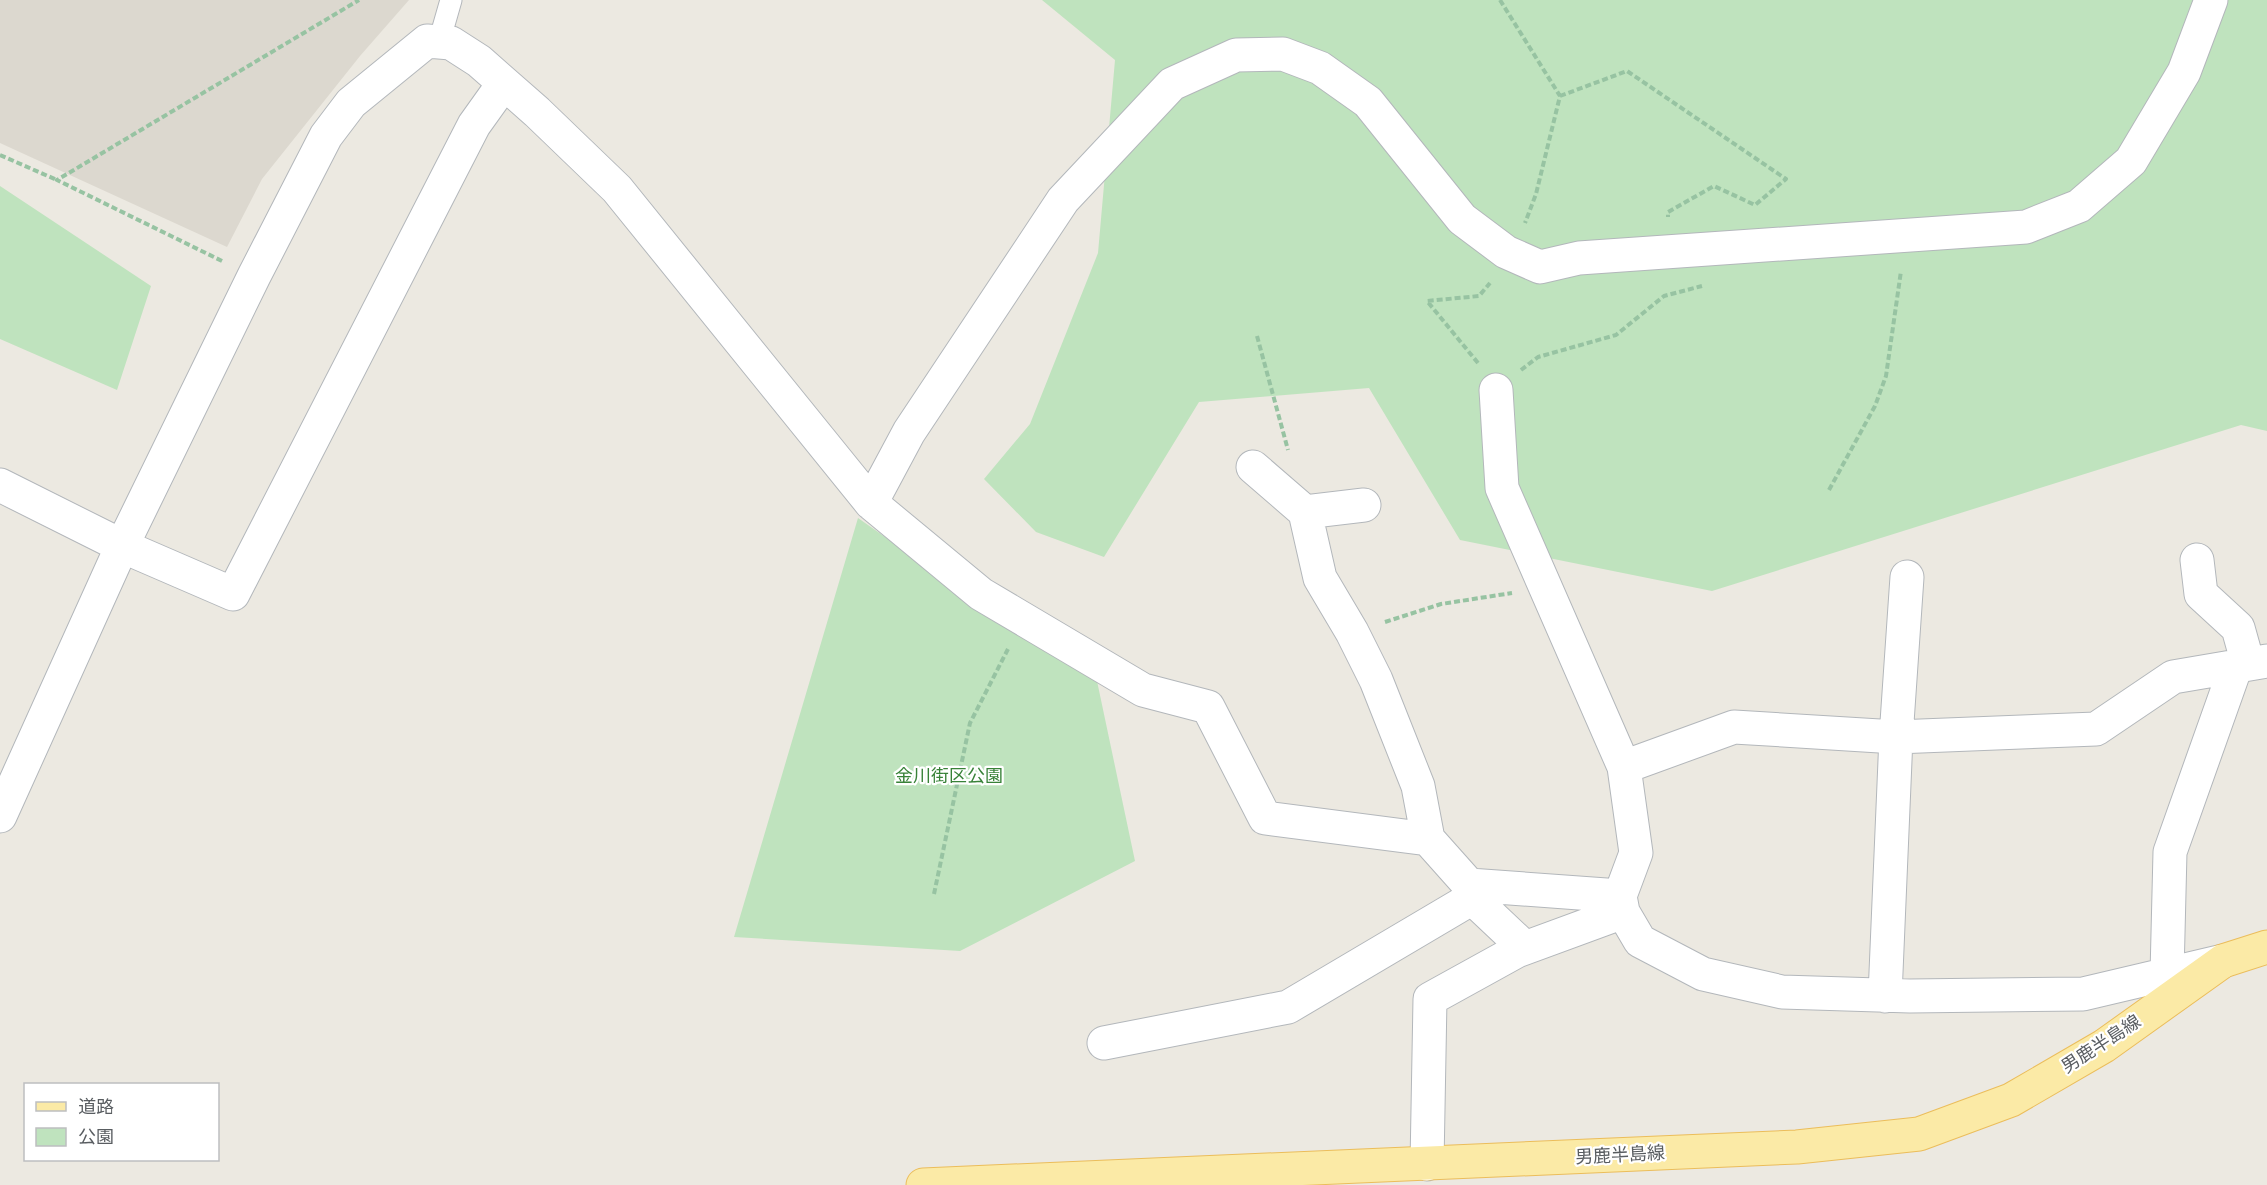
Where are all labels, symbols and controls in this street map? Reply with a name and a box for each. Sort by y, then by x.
park label: 金川街区公園 [895,764,1003,786]
street label: 男鹿半島線 [2057,1009,2144,1077]
legend [24,1083,219,1161]
text: 道路 [78,1095,114,1117]
text: 公園 [78,1125,114,1147]
street label: 男鹿半島線 [1574,1141,1665,1167]

